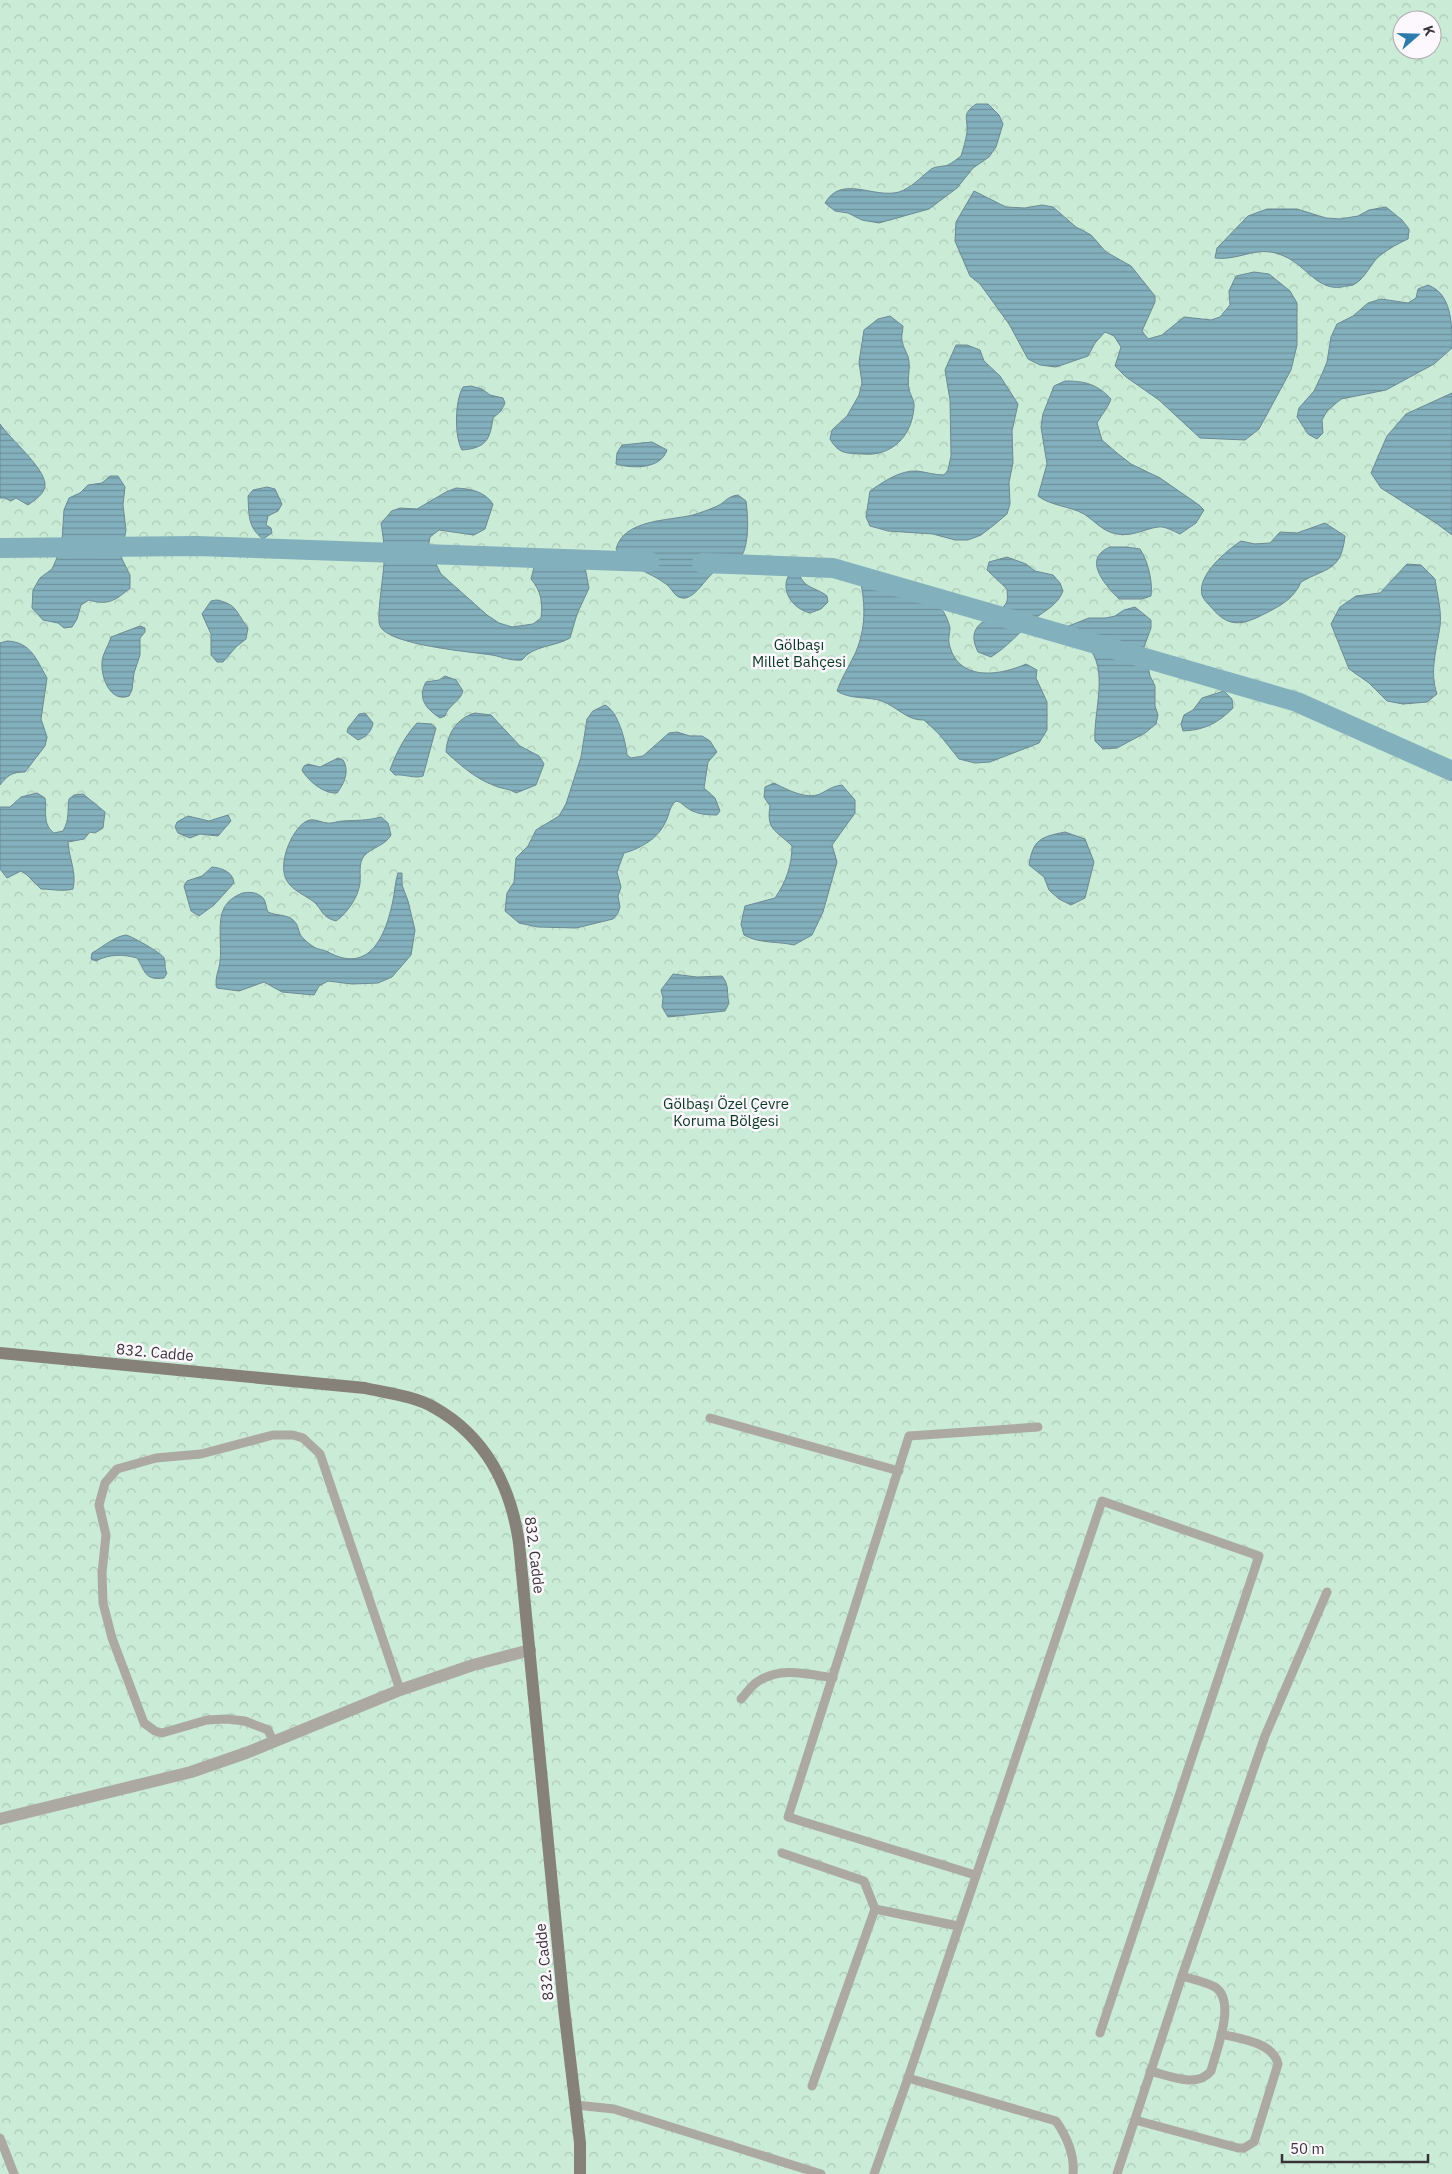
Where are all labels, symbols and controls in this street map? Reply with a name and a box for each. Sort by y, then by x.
north arrow [1392,10,1442,60]
text: K [1419,23,1439,38]
park label: Gölbaşı Millet Bahçesi [752,635,846,671]
park label: Gölbaşı Özel Çevre Koruma Bölgesi [663,1094,789,1130]
street label: 832. Cadde [116,1339,194,1365]
street label: 832. Cadde [521,1515,549,1595]
street label: 832. Cadde [530,1922,558,2002]
scale bar [1282,2132,1428,2164]
text: 50 m [1290,2139,1325,2158]

